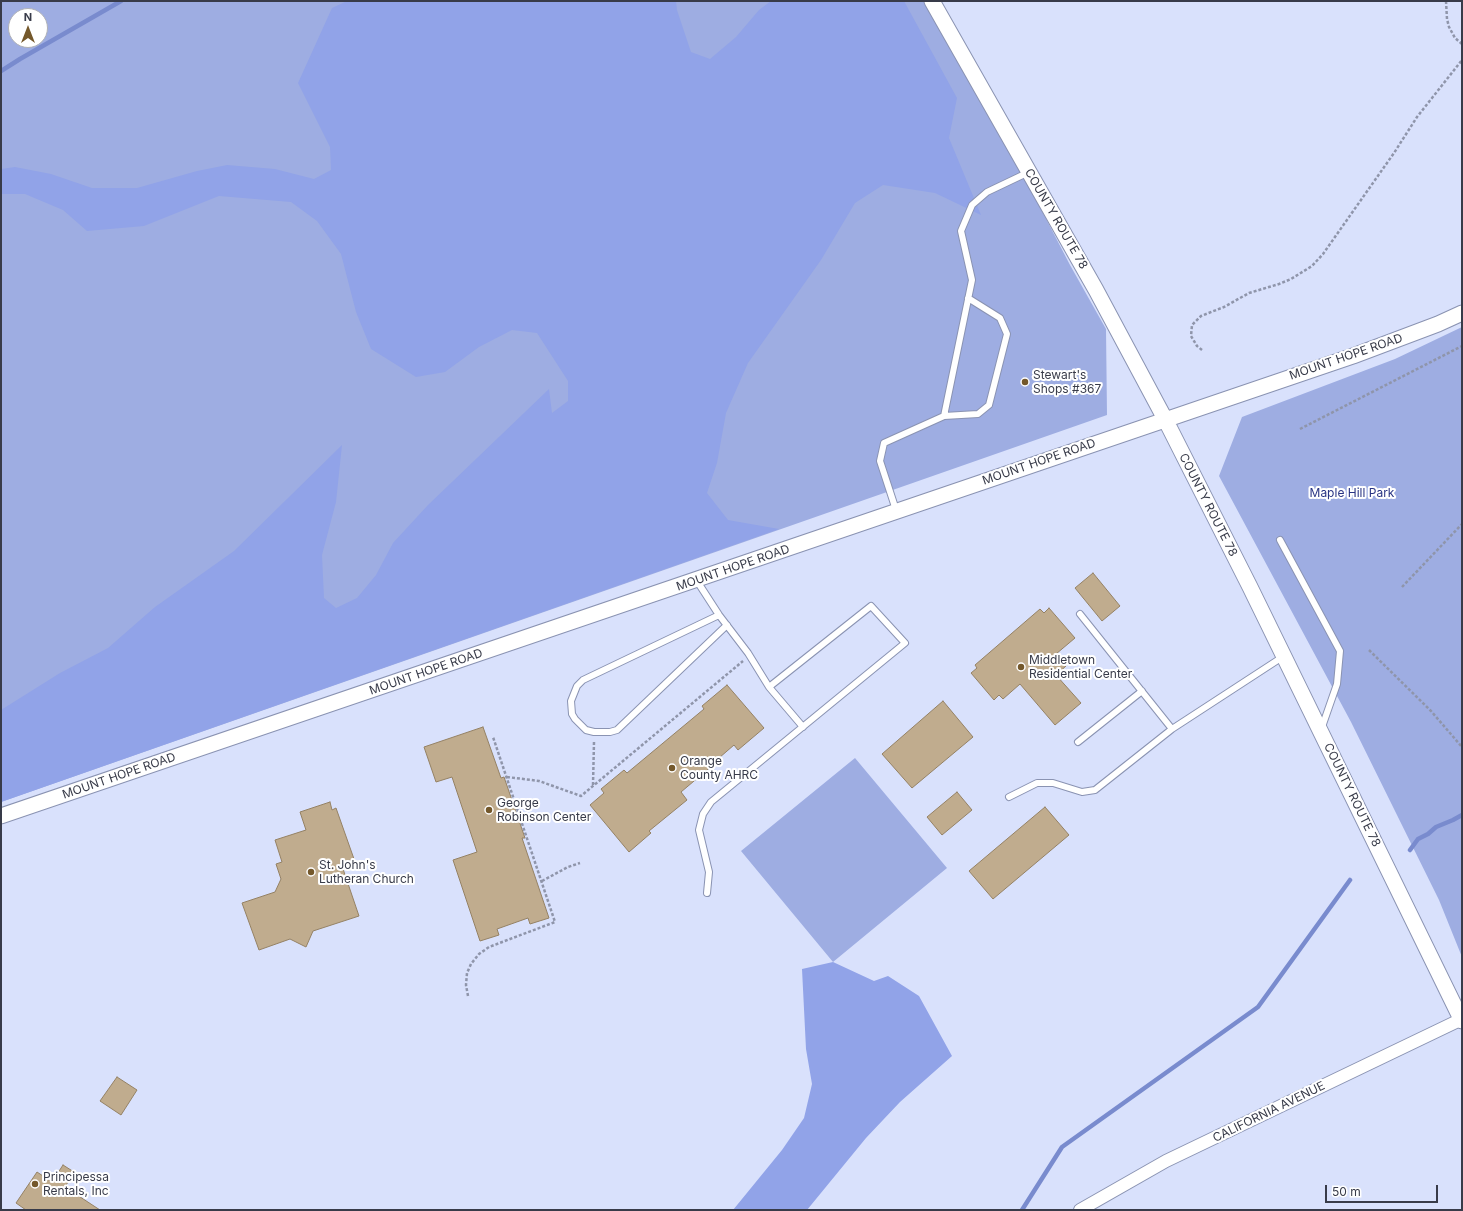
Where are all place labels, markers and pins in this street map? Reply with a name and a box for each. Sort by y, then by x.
place label: Stewart's Shops #367 [1033,368,1101,396]
marker: Stewart's Shops #367 [1020,377,1030,387]
place label: Middletown Residential Center [1029,653,1132,681]
marker: Middletown Residential Center [1016,662,1026,672]
place label: Orange County AHRC [680,754,758,782]
marker: Orange County AHRC [667,763,677,773]
place label: George Robinson Center [497,796,591,824]
marker: George Robinson Center [484,805,494,815]
place label: St. John's Lutheran Church [319,858,414,886]
marker: St. John's Lutheran Church [306,867,316,877]
place label: Principessa Rentals, Inc [43,1170,109,1198]
marker: Principessa Rentals, Inc [30,1179,40,1189]

